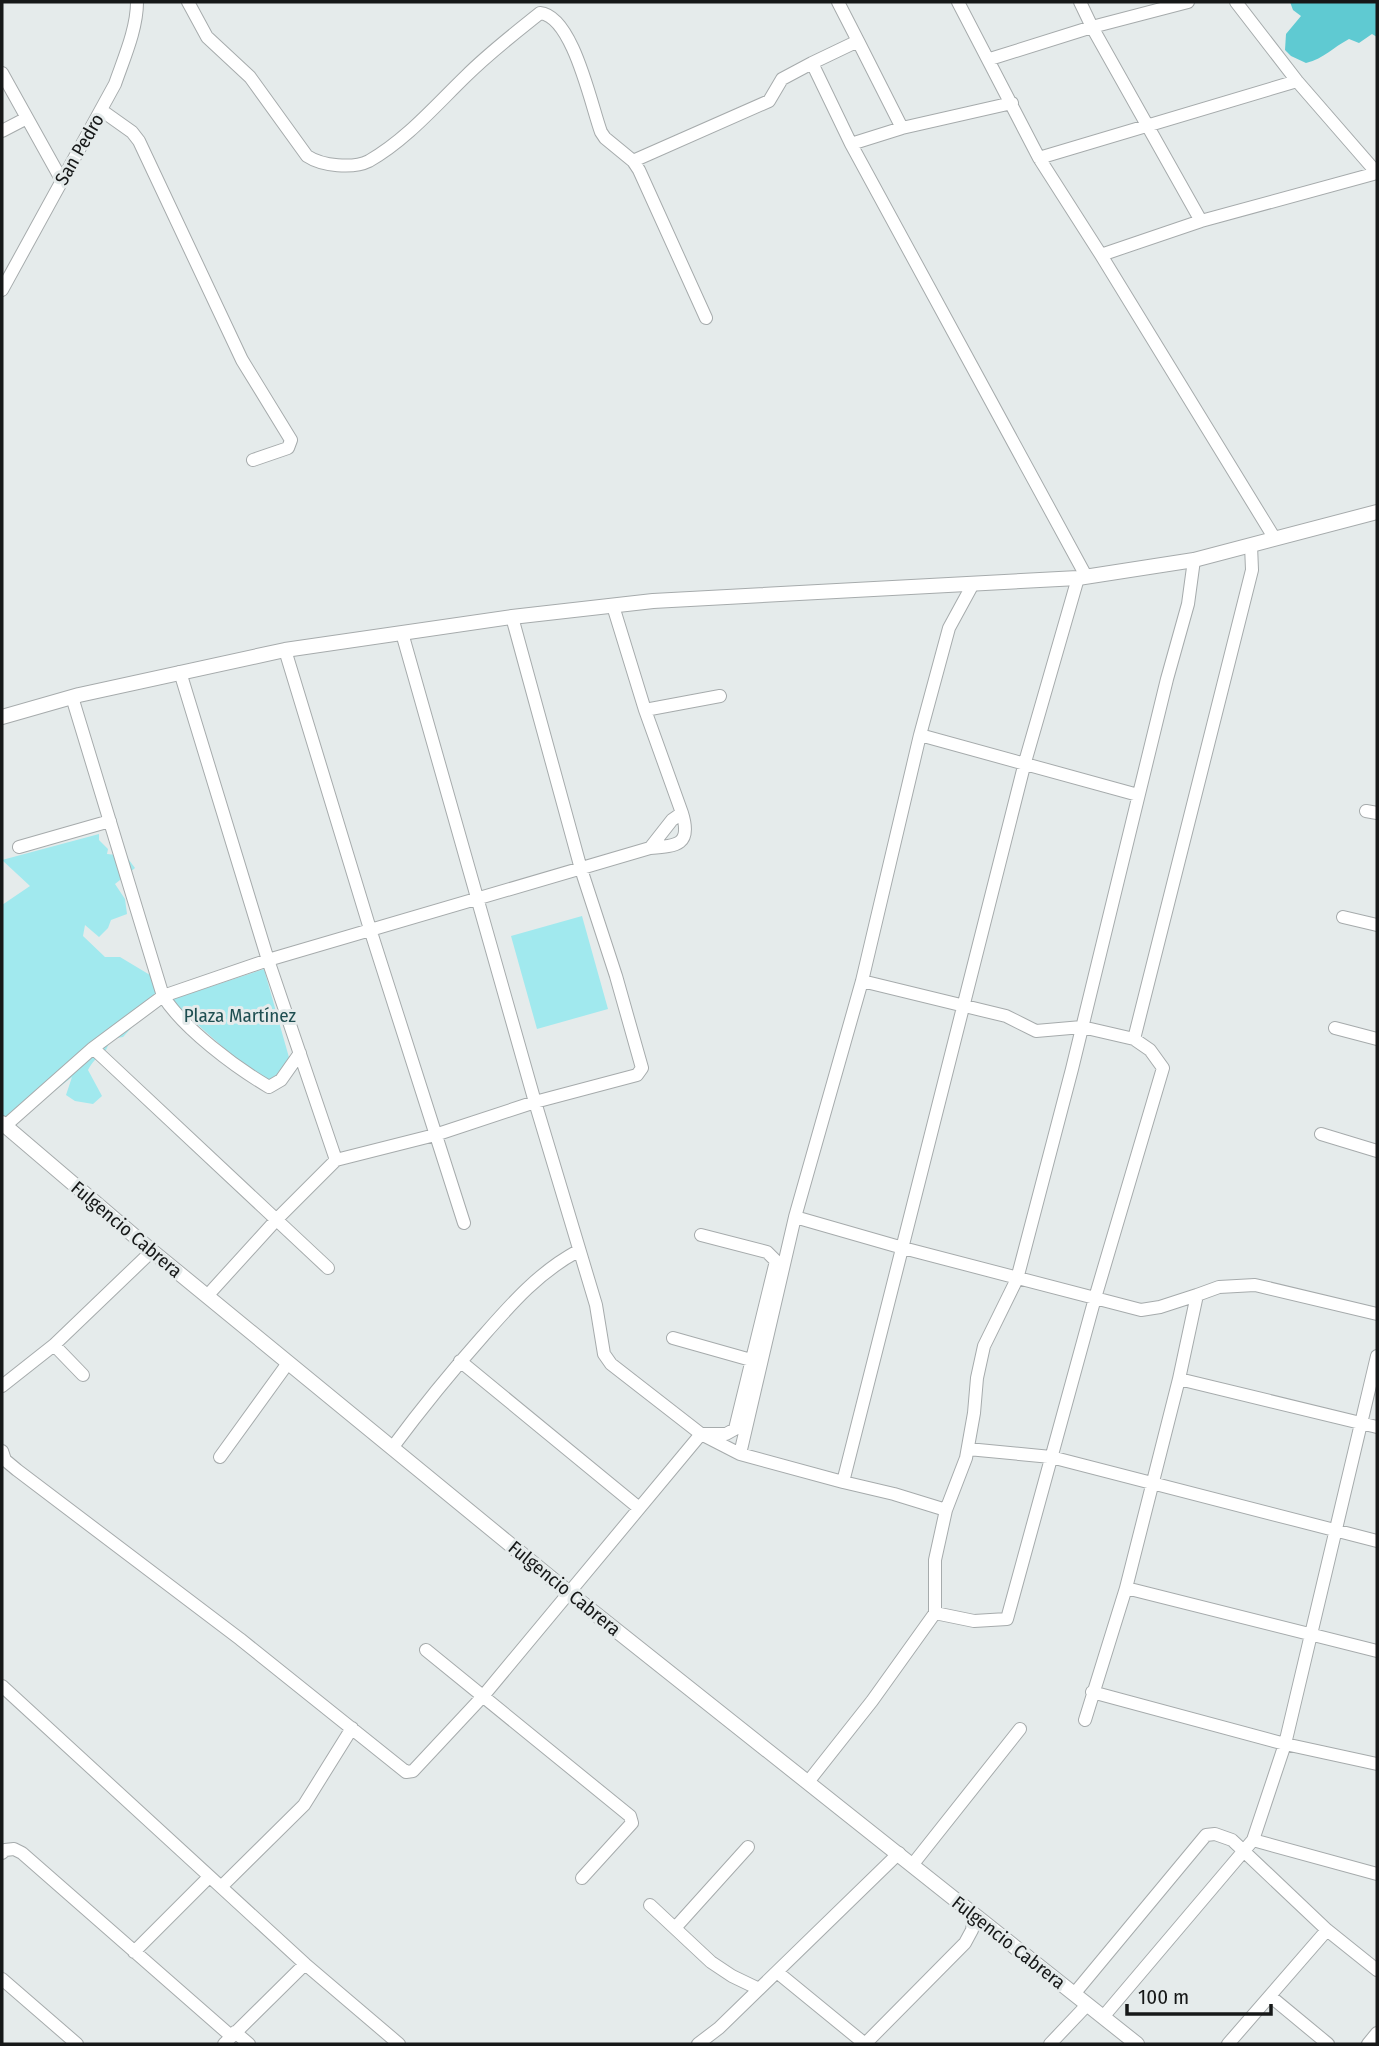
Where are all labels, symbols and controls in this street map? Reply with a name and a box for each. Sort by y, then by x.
street label: San Pedro [50,110,109,189]
park label: Plaza Martínez [184,1004,297,1027]
street label: Fulgencio Cabrera [67,1176,187,1282]
street label: Fulgencio Cabrera [504,1536,625,1641]
street label: Fulgencio Cabrera [947,1891,1070,1994]
scale bar [1127,1972,1270,2016]
text: 100 m [1138,1984,1189,2010]

